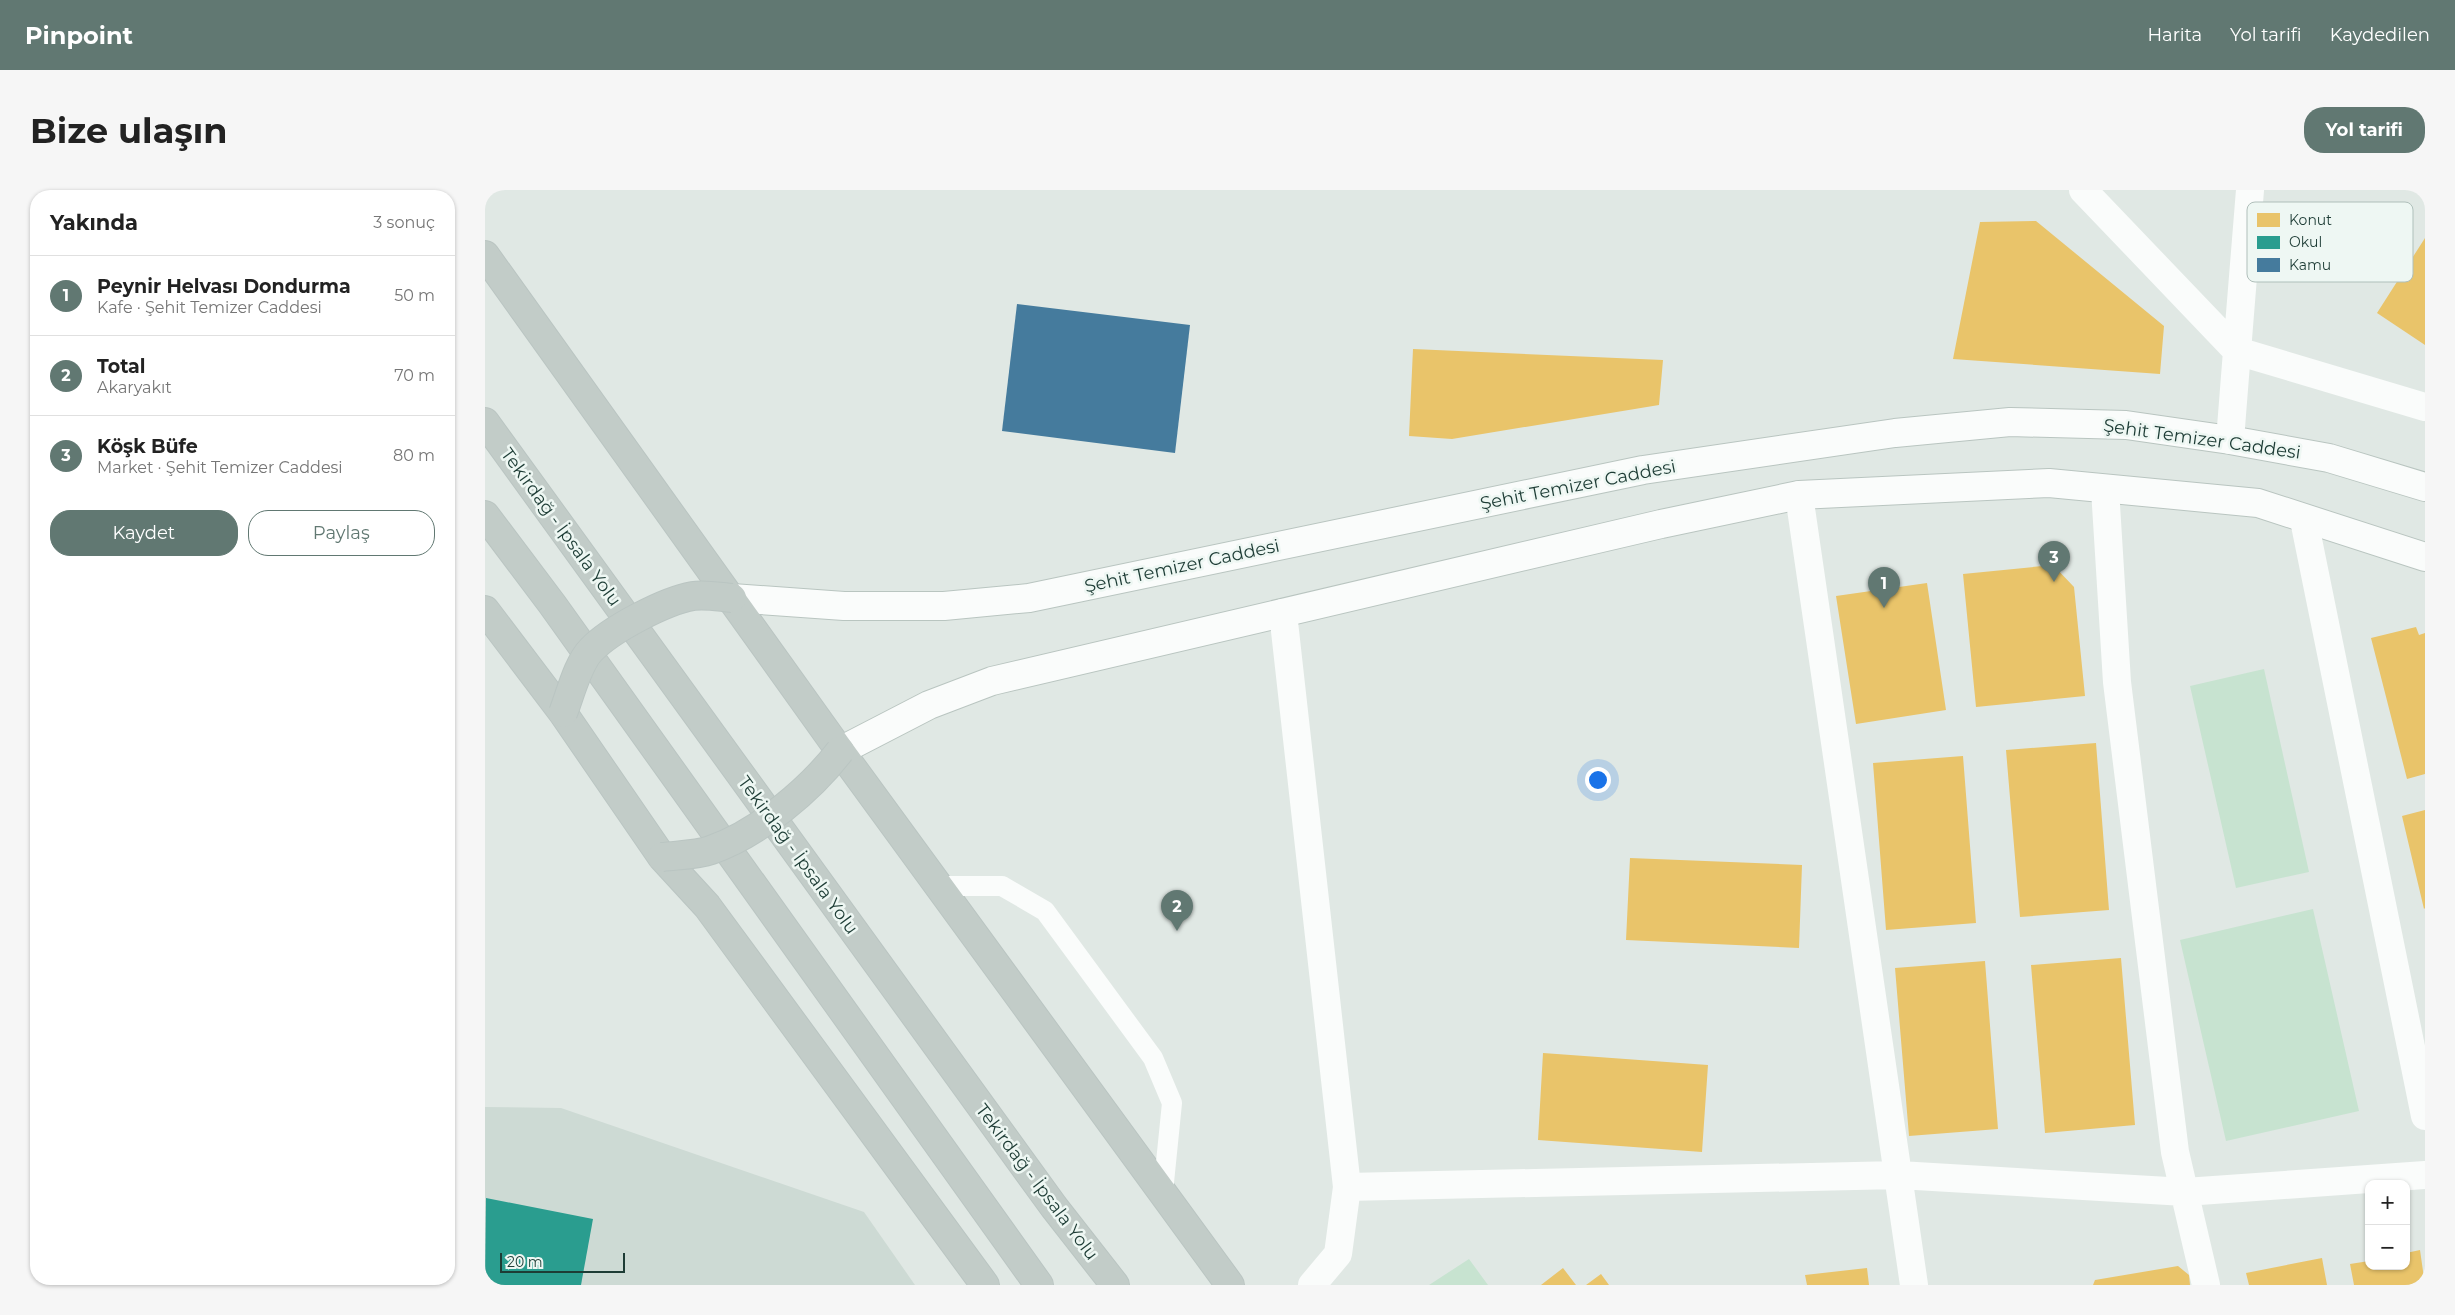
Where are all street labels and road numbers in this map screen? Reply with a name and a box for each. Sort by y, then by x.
street label: Şehit Temizer Caddesi [2102,414,2302,464]
street label: Tekirdağ - İpsala Yolu [496,444,626,610]
street label: Şehit Temizer Caddesi [1478,455,1678,515]
street label: Şehit Temizer Caddesi [1082,535,1282,597]
street label: Tekirdağ - İpsala Yolu [733,772,863,938]
street label: Tekirdağ - İpsala Yolu [971,1099,1103,1265]

